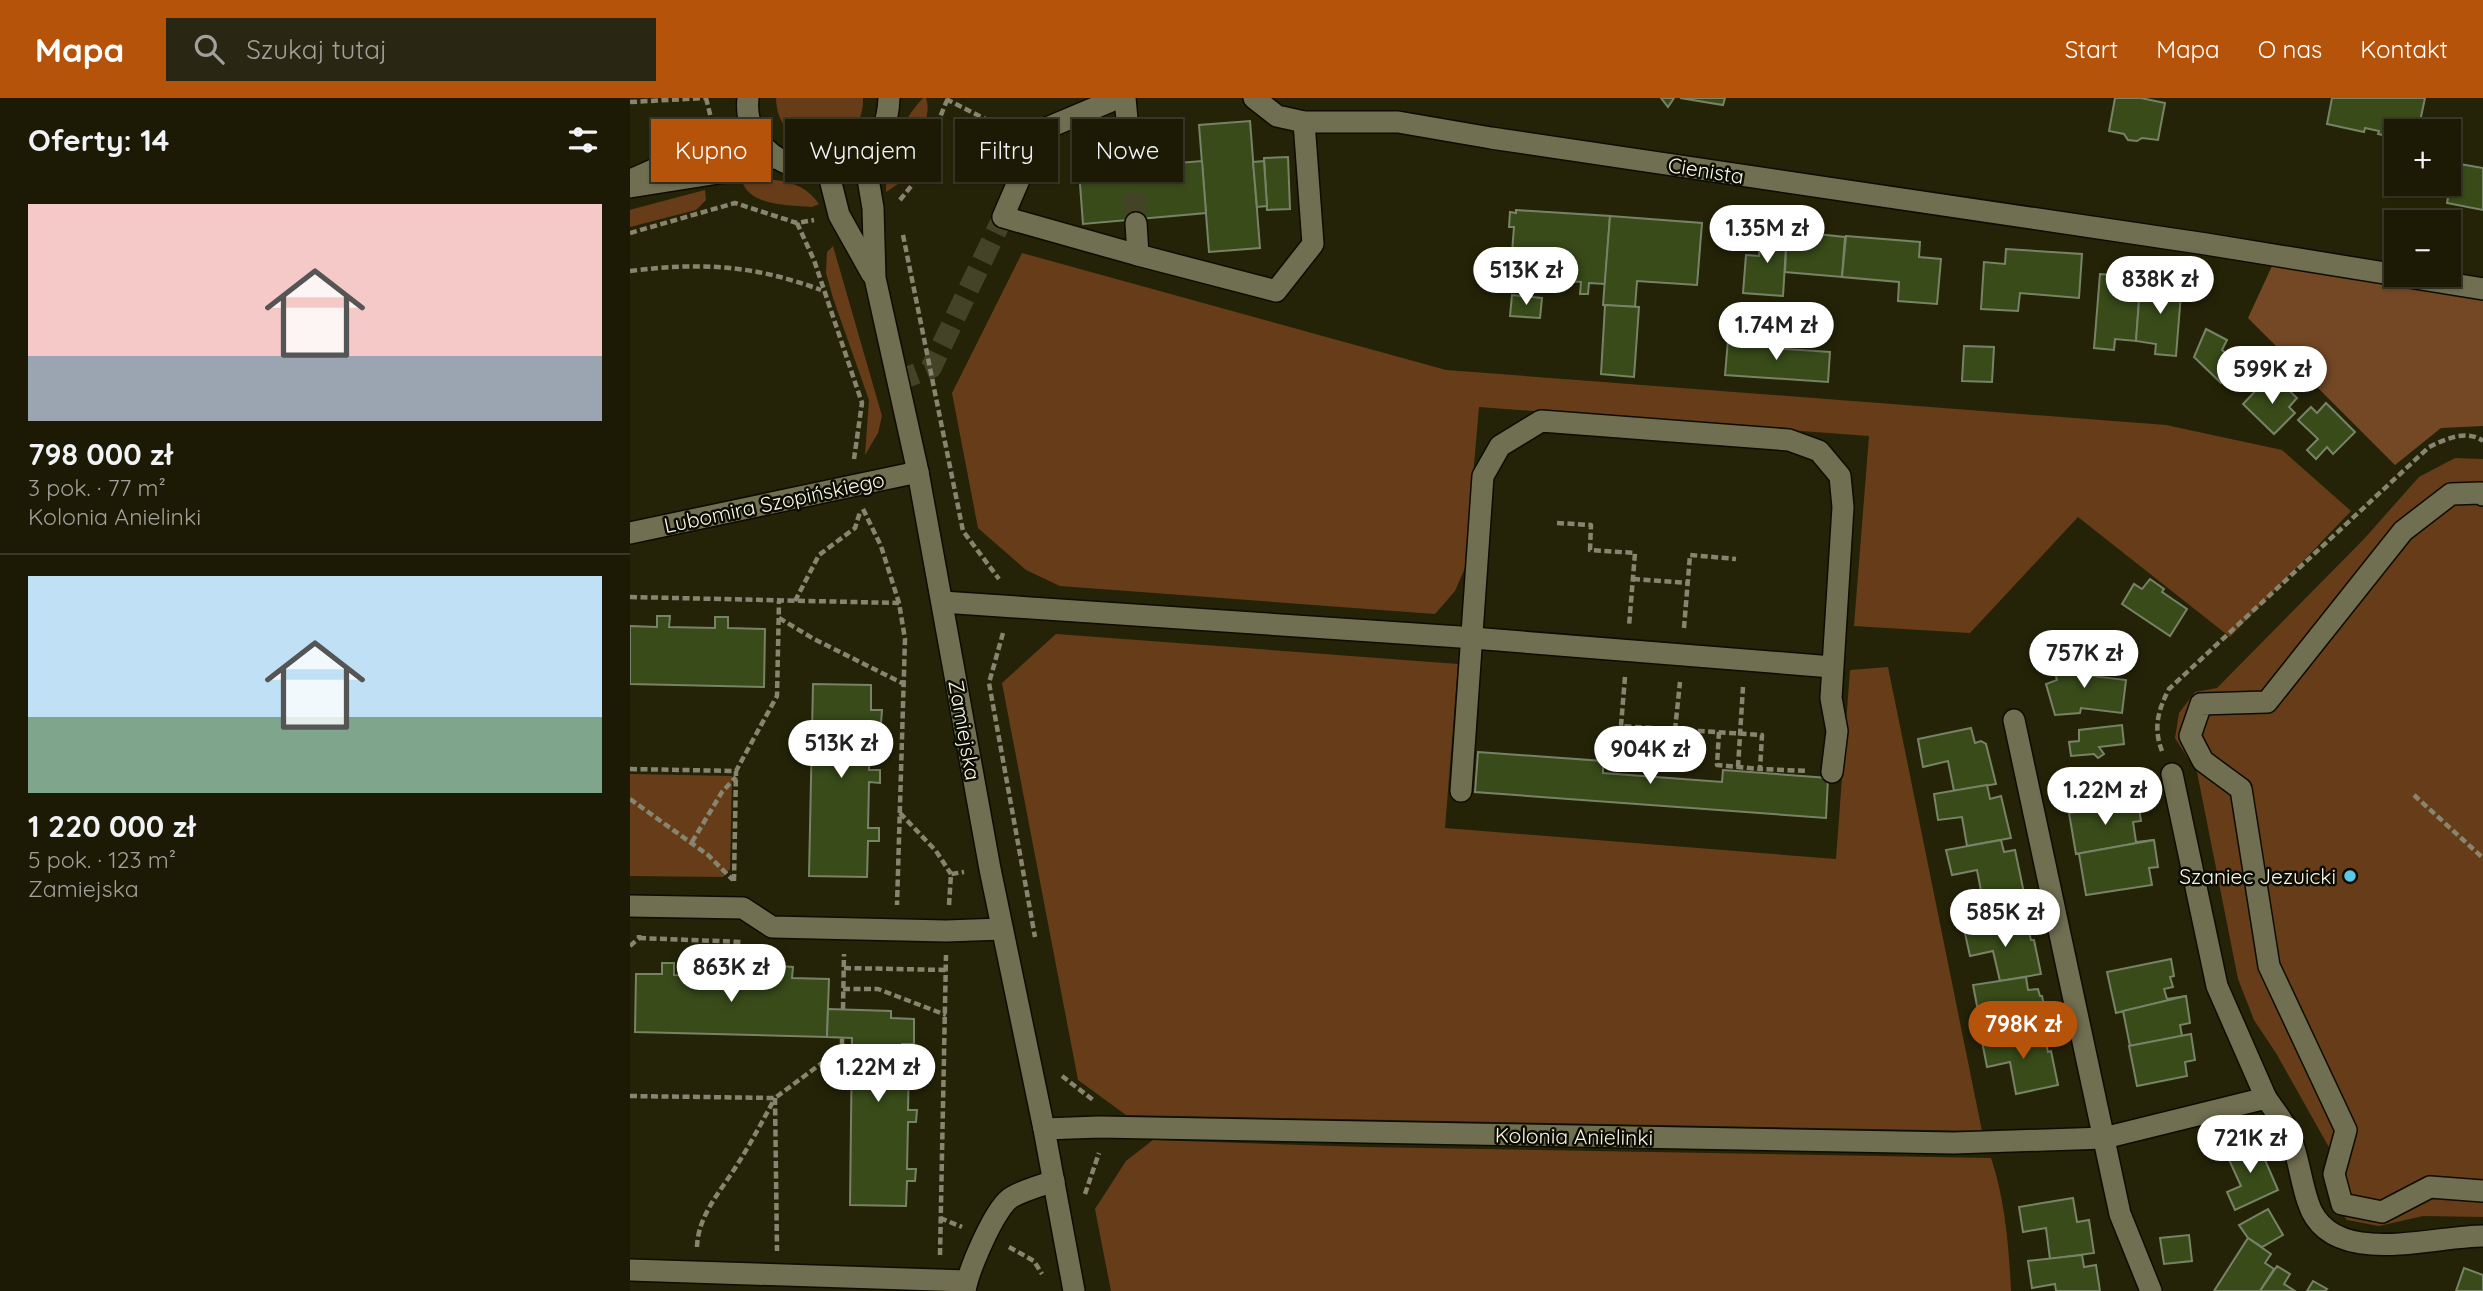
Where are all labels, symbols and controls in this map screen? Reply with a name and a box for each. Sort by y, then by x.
search box [166,18,656,81]
text: Mapa [35,29,124,70]
icon: search [190,30,228,68]
text: Szukaj tutaj [246,33,387,66]
text: Start [2065,34,2118,64]
text: Mapa [2156,34,2220,64]
text: O nas [2258,34,2322,64]
text: Kontakt [2360,34,2448,64]
chip: Kupno [651,119,771,182]
chip: Wynajem [785,119,941,182]
chip: Filtry [955,119,1058,182]
chip: Nowe [1072,119,1183,182]
map controls [2384,119,2461,287]
button: + [2384,119,2461,196]
text: Oferty: 14 [28,121,169,159]
icon: filters [564,121,602,159]
street label: Cienista [1666,151,1746,189]
pin: 1.35M zł [1695,206,1839,265]
button: − [2384,210,2461,287]
text: 1.35M zł [1726,213,1808,242]
pin: 513K zł [1461,248,1591,307]
icon: home [252,250,378,376]
text: 513K zł [1489,255,1563,284]
pin: 838K zł [2095,256,2225,316]
text: 838K zł [2122,264,2198,293]
pin: 1.74M zł [1704,302,1848,362]
text: 1.74M zł [1735,310,1817,339]
pin: 599K zł [2207,346,2337,406]
text: 599K zł [2233,354,2311,383]
text: 798 000 zł [28,435,173,473]
street label: Lubomira Szopińskiego [661,466,887,538]
text: 3 pok. · 77 m² [28,473,166,502]
text: Kolonia Anielinki [28,502,201,531]
icon: home [252,622,378,748]
pin: 757K zł [2019,630,2149,690]
text: 757K zł [2045,638,2123,667]
street label: Zamiejska [943,678,987,782]
pin: 513K zł [776,720,906,780]
pin: 904K zł [1585,726,1715,786]
text: 513K zł [804,728,878,757]
text: 904K zł [1610,734,1690,763]
pin: 1.22M zł [2033,768,2177,827]
text: 1.22M zł [2063,775,2147,804]
text: 1 220 000 zł [28,807,195,845]
text: 5 pok. · 123 m² [28,845,176,874]
place label: Szaniec Jezuicki [2179,863,2336,889]
marker: Szaniec Jezuicki [2342,868,2358,884]
text: Zamiejska [28,874,139,903]
pin: 585K zł [1940,890,2070,949]
text: 585K zł [1966,897,2044,926]
pin: 863K zł [666,944,796,1004]
text: 863K zł [693,952,769,981]
pin: 798K zł [1958,1002,2088,1061]
text: 798K zł [1984,1009,2062,1038]
pin: 1.22M zł [806,1044,950,1104]
text: 1.22M zł [836,1052,920,1081]
pin: 721K zł [2185,1116,2315,1175]
street label: Kolonia Anielinki [1495,1122,1653,1150]
text: 721K zł [2213,1123,2287,1152]

